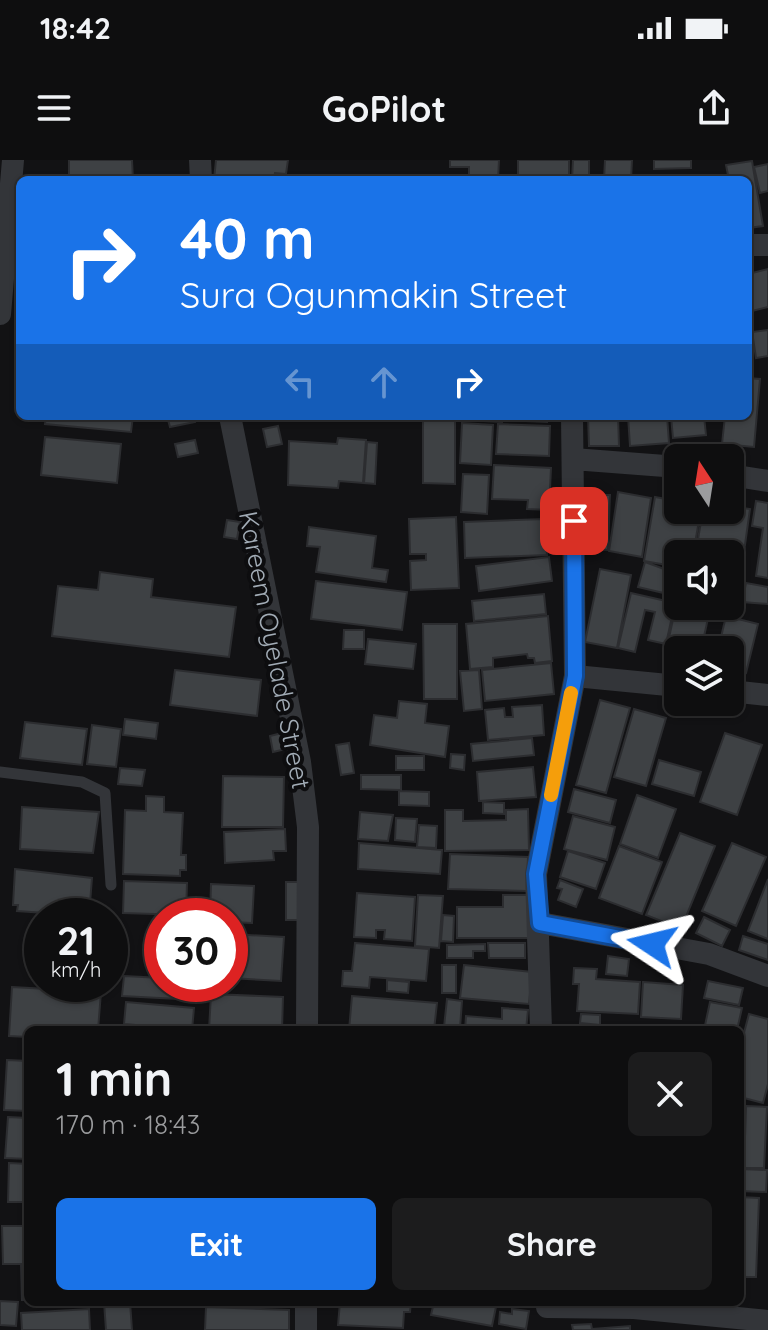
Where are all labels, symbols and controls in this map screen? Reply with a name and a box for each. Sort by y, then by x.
text: 18:42 [40,9,111,47]
icon: menu [32,86,76,130]
text: GoPilot [322,86,446,131]
icon: share [692,86,736,130]
text: 40 m [180,203,315,273]
icon: right [48,208,152,312]
text: Sura Ogunmakin Street [180,272,567,317]
icon: left [278,360,322,404]
icon: ahead [362,360,406,404]
icon: right [446,360,490,404]
north arrow [664,444,744,524]
map controls [664,444,744,716]
pin [540,487,608,555]
icon: arrive [552,499,596,543]
street label: Kareem Oyelade Street [232,508,318,792]
button: sound [664,540,744,620]
button: layers [664,636,744,716]
speed limit sign: 30 [144,898,248,1002]
position arrow [610,902,694,986]
text: 21 [57,915,95,965]
text: km/h [51,957,101,982]
text: 1 min [56,1048,172,1108]
button: close [628,1052,712,1136]
text: 170 m · 18:43 [56,1108,200,1141]
button: Exit [56,1198,376,1290]
button: Share [392,1198,712,1290]

